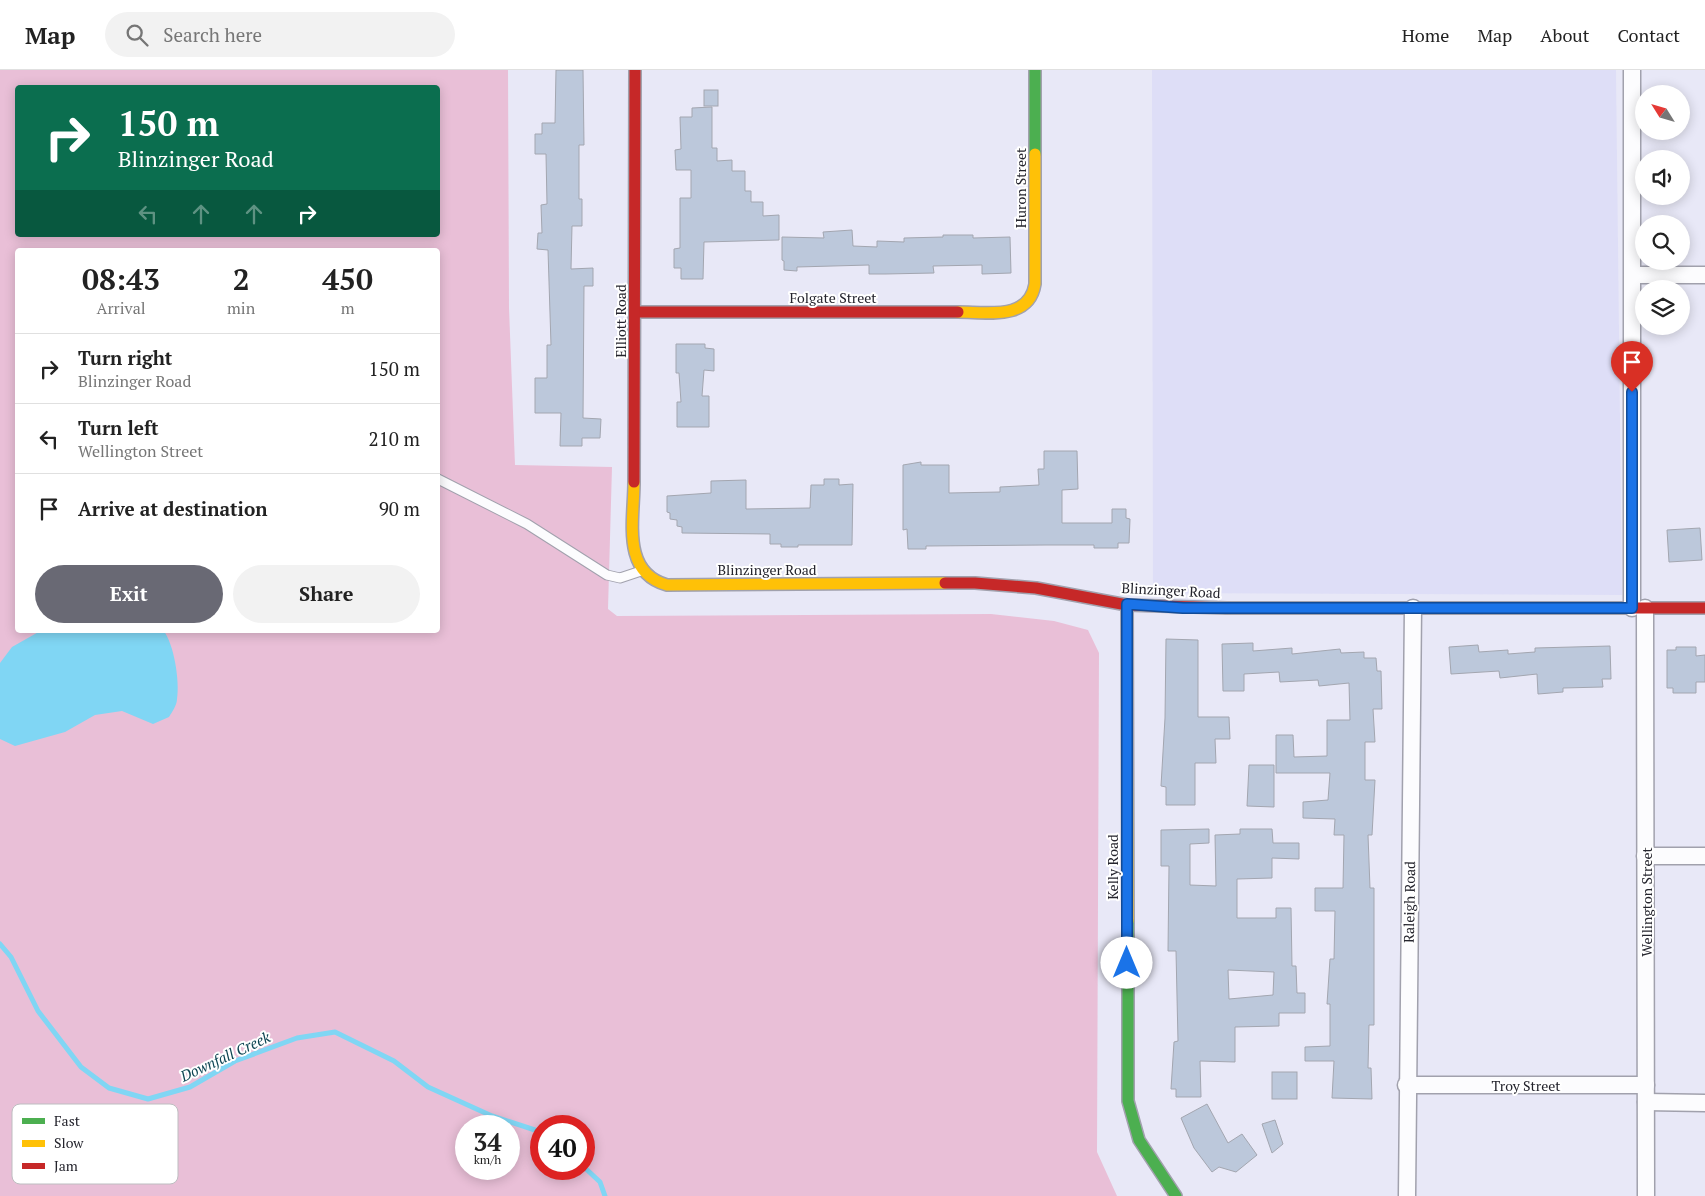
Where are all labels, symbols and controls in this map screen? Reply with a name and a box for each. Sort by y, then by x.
search box [105,12,455,57]
text: Map [25,19,75,51]
icon: search [123,21,151,49]
text: Search here [163,22,262,47]
text: Home [1402,23,1449,47]
text: Map [1477,23,1512,47]
text: About [1540,23,1589,47]
text: Contact [1617,23,1680,47]
north arrow [1635,85,1690,140]
map controls [1635,85,1690,335]
text: 150 m [118,100,219,146]
icon: right [35,105,100,170]
text: Blinzinger Road [118,144,274,173]
street label: Huron Street [1011,147,1030,228]
button: sound [1635,150,1690,205]
icon: left [134,200,162,228]
icon: ahead [187,200,215,228]
icon: ahead [240,200,268,228]
icon: right [293,200,321,228]
button: search [1635,215,1690,270]
text: 08:43 [82,259,160,299]
text: 2 [233,259,250,299]
text: 450 [322,259,373,299]
button: layers [1635,280,1690,335]
street label: Elliott Road [611,284,630,358]
street label: Folgate Street [790,288,877,307]
text: Arrival [96,297,146,319]
text: min [227,297,255,319]
text: m [341,297,354,319]
pin [1611,341,1653,392]
text: Turn right [78,345,172,370]
icon: arrive [1618,348,1646,376]
icon: right [35,355,63,383]
text: 150 m [369,356,420,381]
text: Blinzinger Road [78,370,191,392]
text: Turn left [78,415,159,440]
icon: left [35,425,63,453]
text: 210 m [369,426,420,451]
text: Wellington Street [78,440,203,462]
icon: arrive [35,495,63,523]
text: Arrive at destination [78,496,267,521]
text: 90 m [379,496,420,521]
street label: Blinzinger Road [717,560,817,579]
button: Exit [35,565,223,623]
button: Share [233,565,420,623]
street label: Blinzinger Road [1121,578,1221,602]
street label: Kelly Road [1103,834,1122,900]
street label: Wellington Street [1637,846,1656,957]
street label: Raleigh Road [1399,861,1419,943]
position arrow [1100,936,1152,988]
water label: Downfall Creek [176,1026,274,1086]
street label: Troy Street [1492,1076,1561,1095]
legend [12,1104,178,1184]
text: Fast [54,1111,81,1130]
speed limit sign: 40 [530,1115,595,1180]
text: 34 [473,1125,502,1158]
text: Slow [54,1133,84,1152]
text: km/h [474,1152,501,1167]
text: Jam [54,1156,78,1175]

